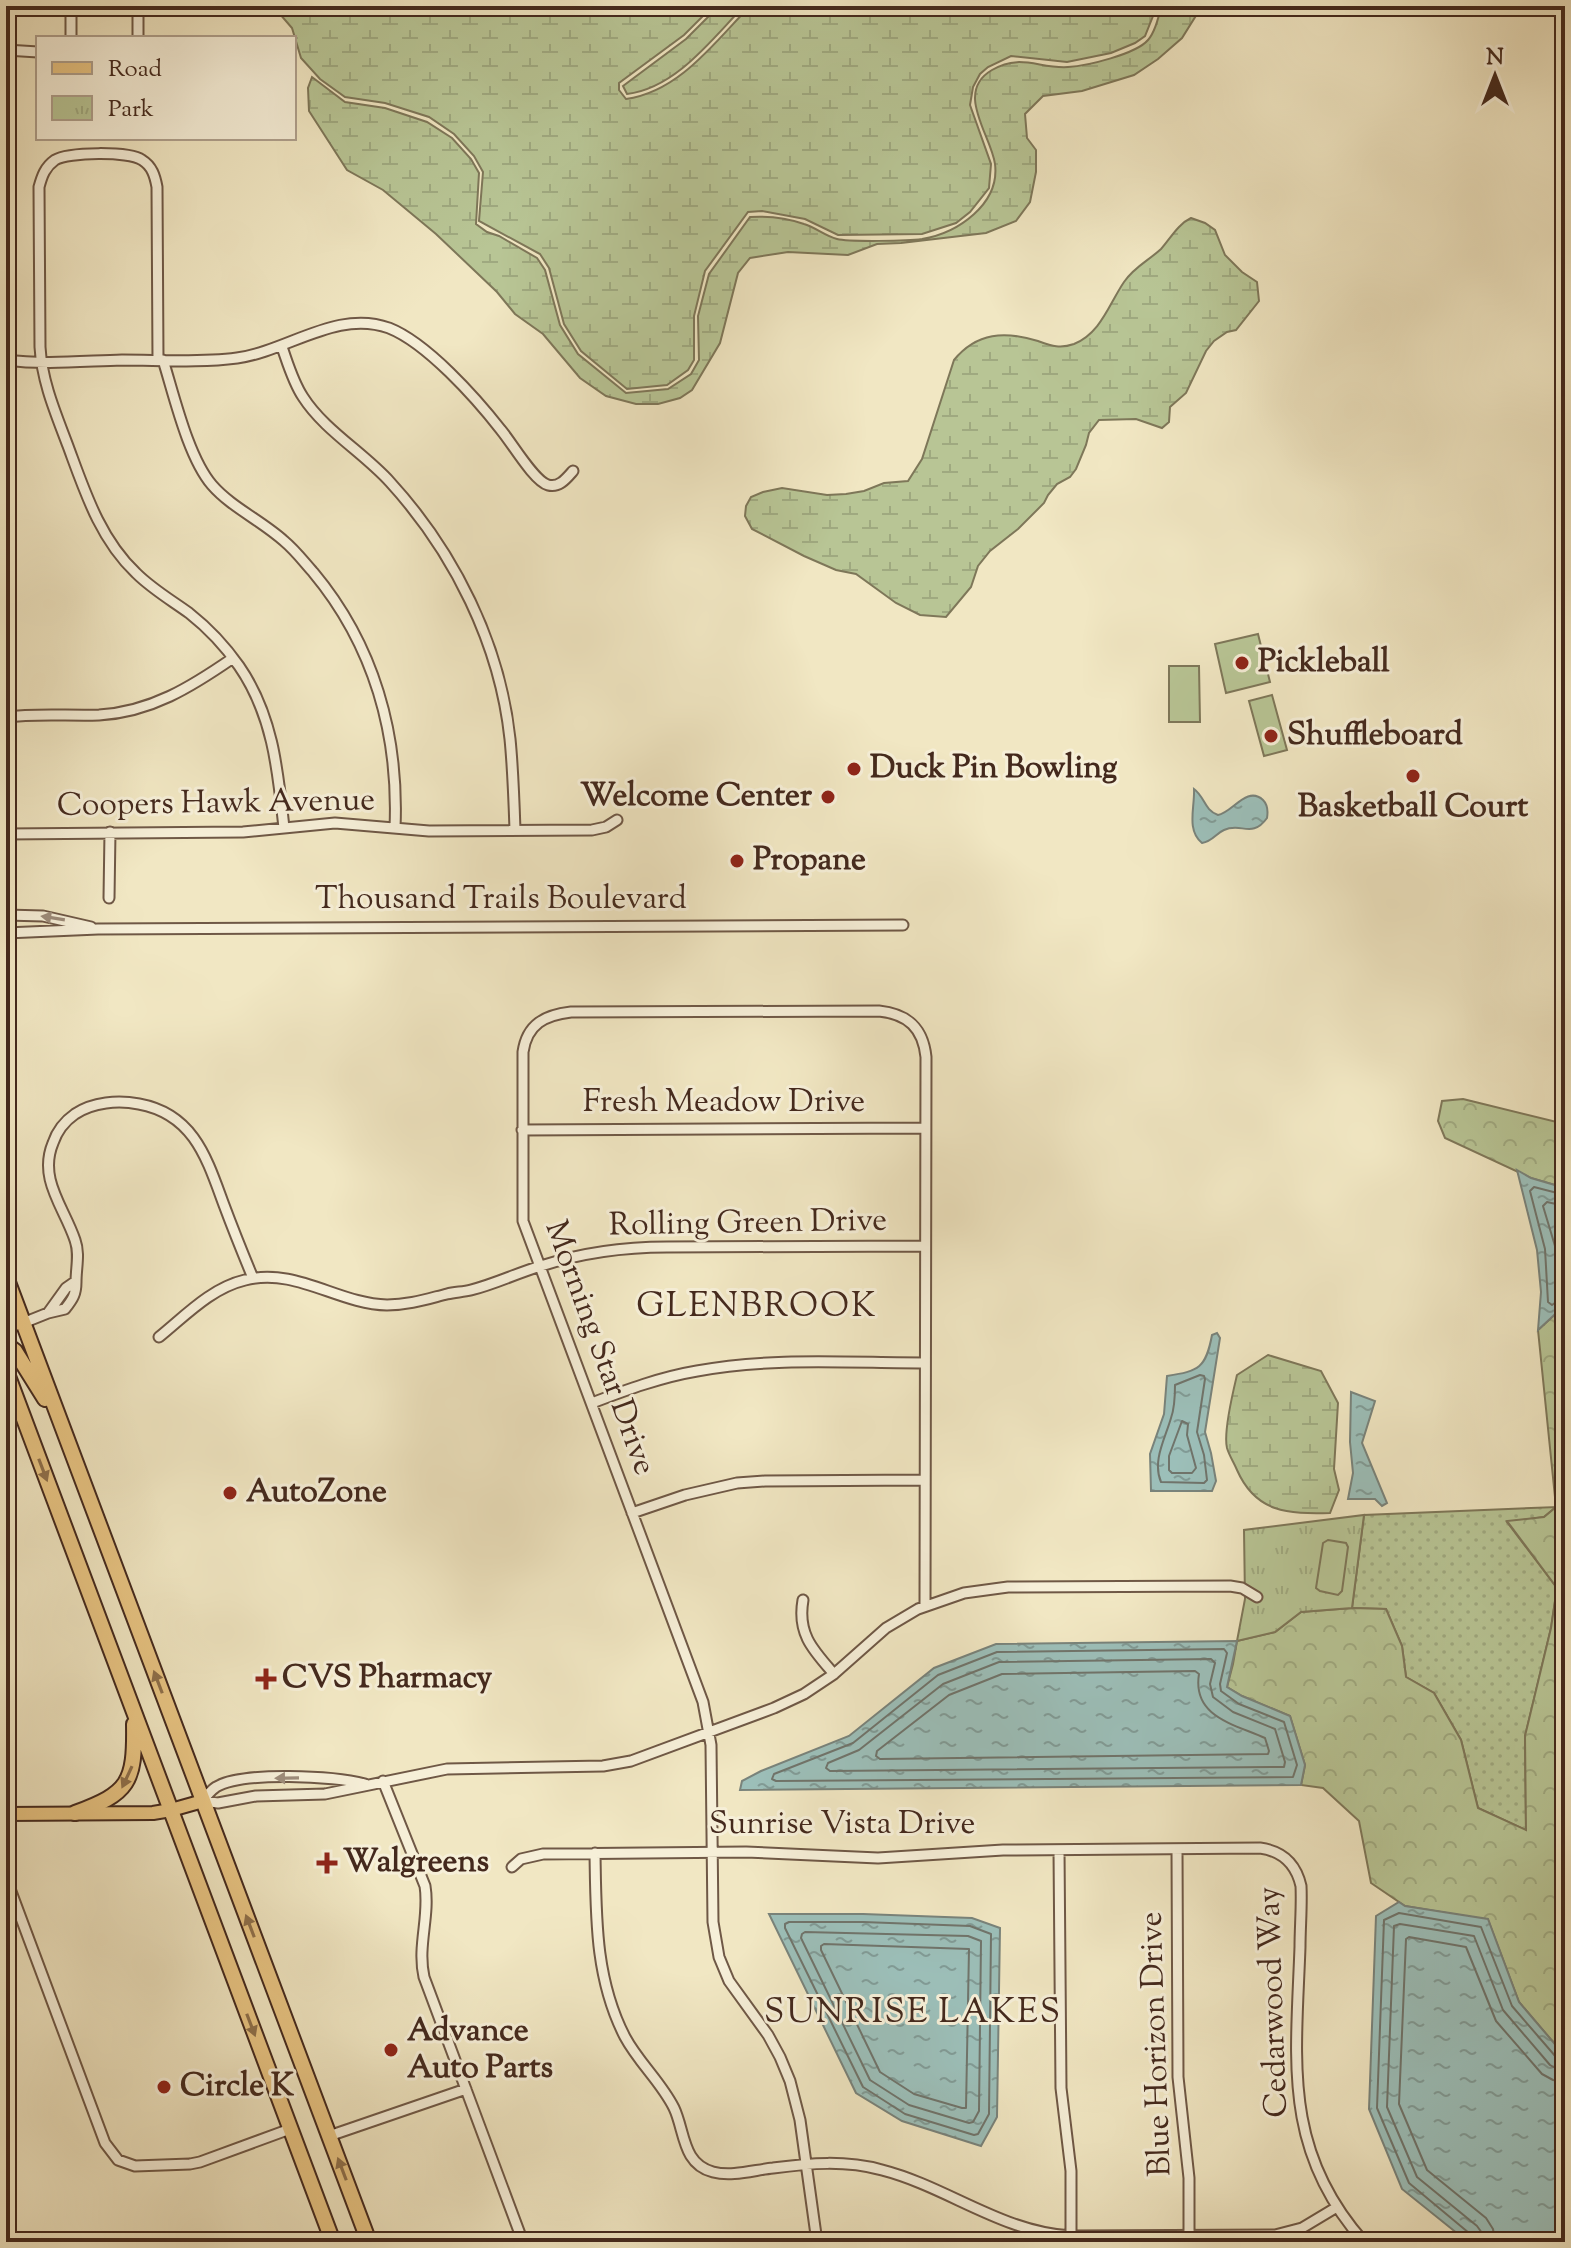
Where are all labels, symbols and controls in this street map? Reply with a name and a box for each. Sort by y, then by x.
legend [36,36,296,140]
north arrow [1455,36,1535,116]
text: N [1486,43,1504,75]
text: Road [108,53,162,87]
text: Park [108,93,154,127]
place label: Pickleball [1258,640,1390,686]
marker: Pickleball [1233,654,1251,672]
place label: Shuffleboard [1287,713,1463,759]
marker: Shuffleboard [1262,727,1280,745]
place label: Duck Pin Bowling [870,746,1118,792]
marker: Duck Pin Bowling [845,760,863,778]
marker: Basketball Court [1404,767,1422,785]
place label: Welcome Center [580,774,813,820]
street label: Coopers Hawk Avenue [57,778,375,830]
place label: Basketball Court [1298,785,1528,831]
marker: Welcome Center [819,788,837,806]
place label: Propane [753,838,866,884]
marker: Propane [728,852,746,870]
street label: Thousand Trails Boulevard [315,877,687,923]
one-way arrow [40,911,65,924]
street label: Fresh Meadow Drive [583,1080,865,1126]
street label: Rolling Green Drive [609,1199,887,1249]
street label: Morning Star Drive [532,1214,666,1482]
district label: GLENBROOK [636,1283,878,1332]
one-way arrow [37,1458,50,1482]
place label: AutoZone [246,1470,387,1516]
marker: AutoZone [221,1484,239,1502]
place label: CVS Pharmacy [282,1656,492,1702]
one-way arrow [152,1670,164,1694]
marker: CVS Pharmacy [257,1670,275,1688]
one-way arrow [120,1765,134,1788]
one-way arrow [274,1772,299,1784]
street label: Sunrise Vista Drive [709,1802,975,1848]
place label: Walgreens [343,1840,489,1886]
marker: Walgreens [318,1854,336,1872]
street label: Cedarwood Way [1247,1886,1301,2118]
street label: Blue Horizon Drive [1129,1911,1185,2177]
one-way arrow [243,1914,256,1938]
district label: SUNRISE LAKES [764,1989,1062,2038]
place label: Advance Auto Parts [407,2009,553,2092]
one-way arrow [245,2013,258,2037]
marker: Advance Auto Parts [382,2041,400,2059]
place label: Circle K [180,2064,295,2110]
marker: Circle K [155,2078,173,2096]
one-way arrow [335,2157,347,2181]

